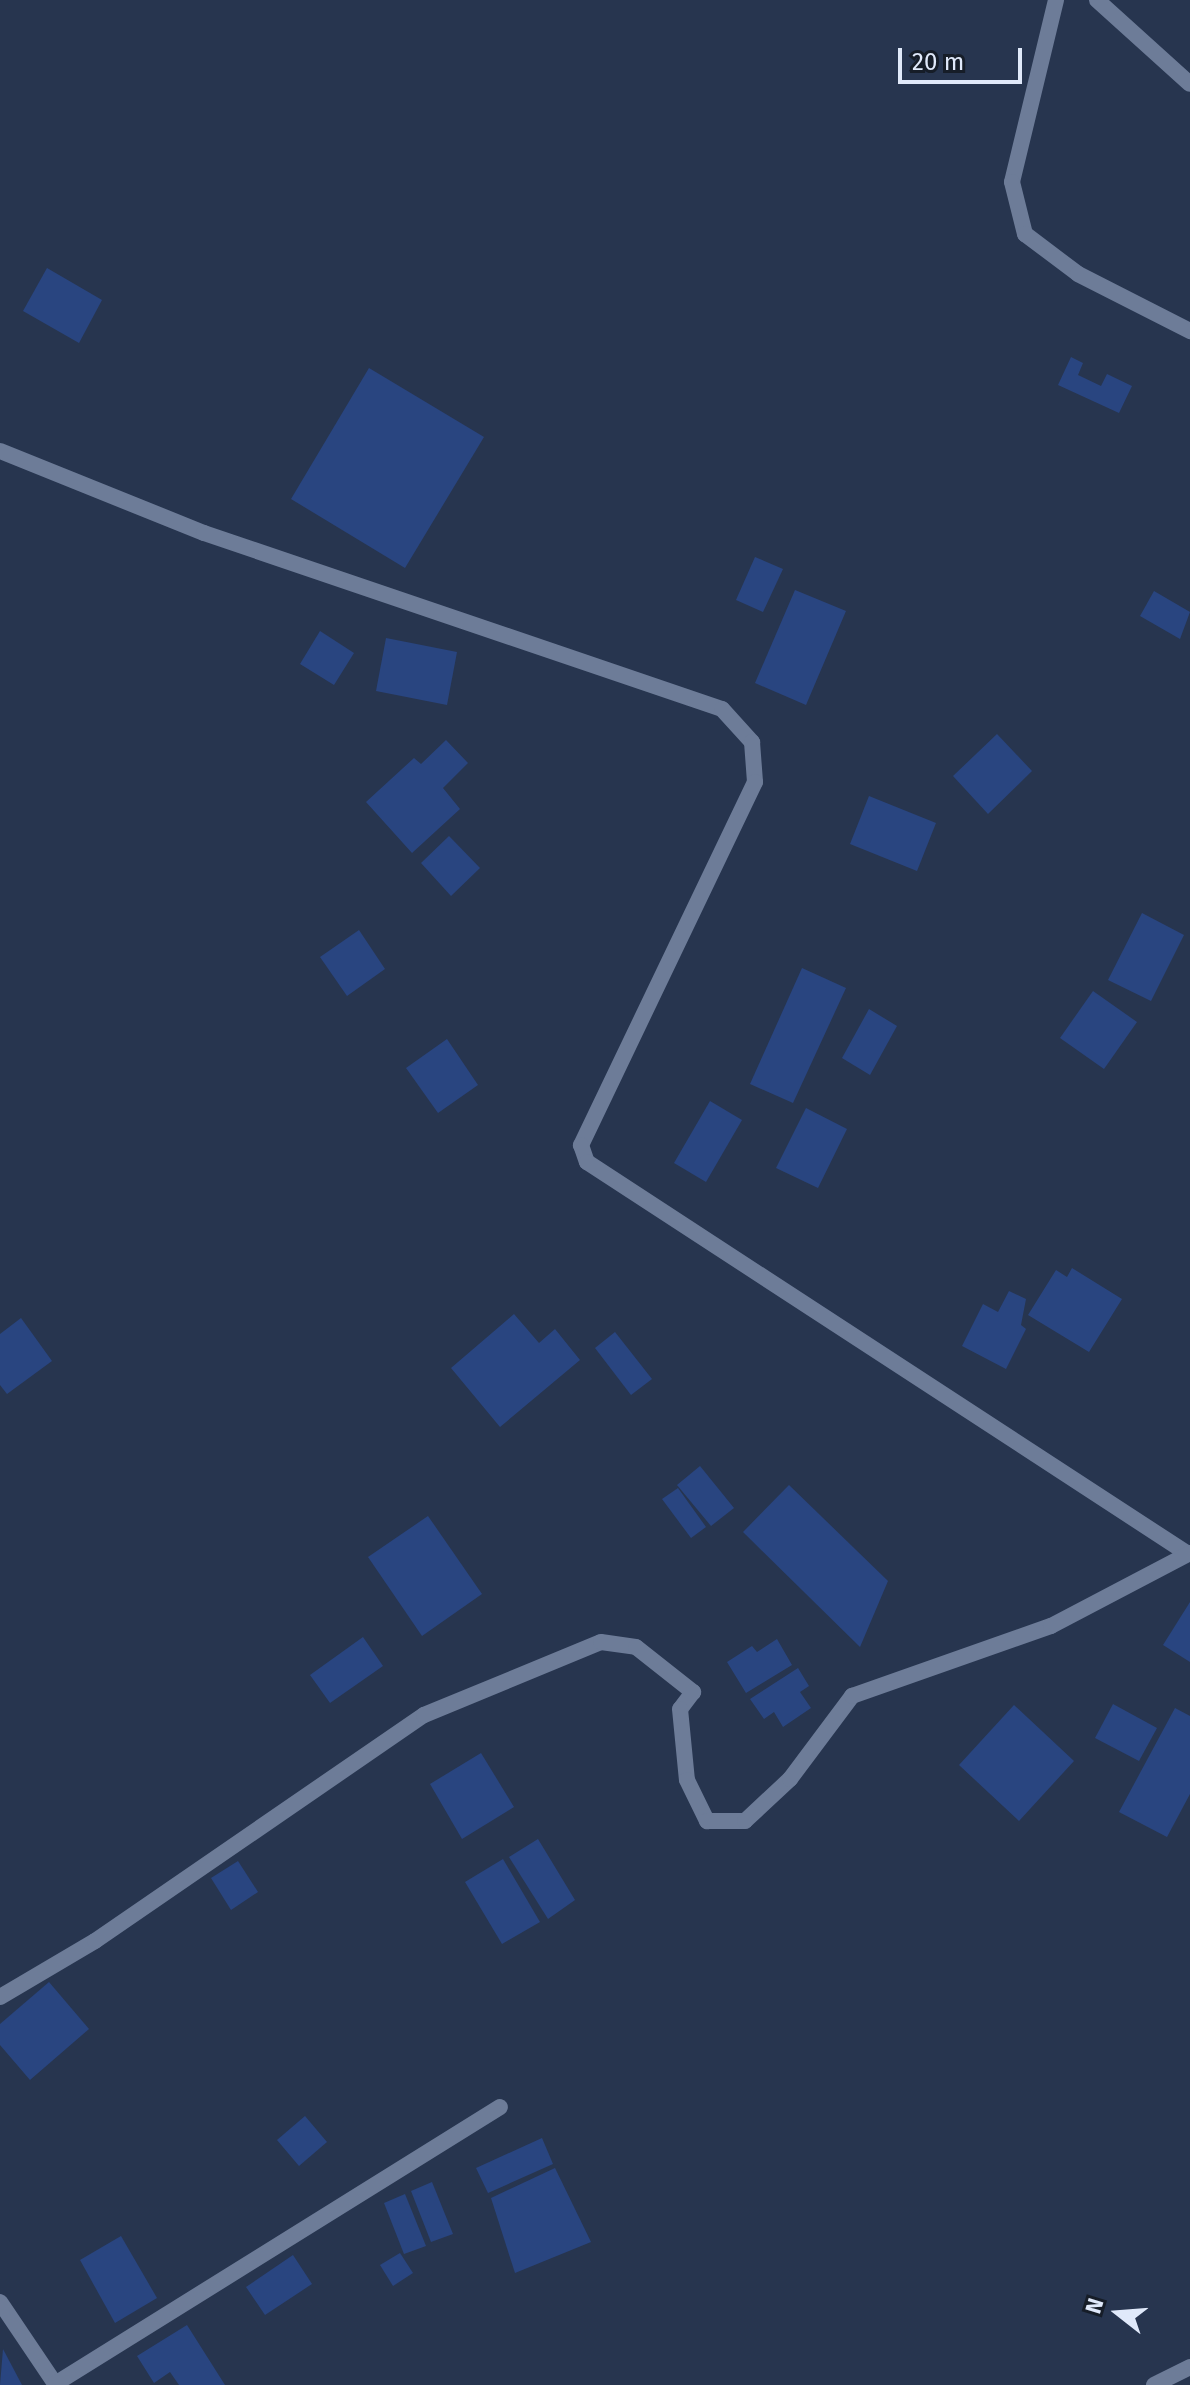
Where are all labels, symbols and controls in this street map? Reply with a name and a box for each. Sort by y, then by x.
scale bar [902,32,1026,82]
text: 20 m [912,48,964,76]
north arrow [1078,2273,1158,2353]
text: N [1080,2295,1110,2317]

